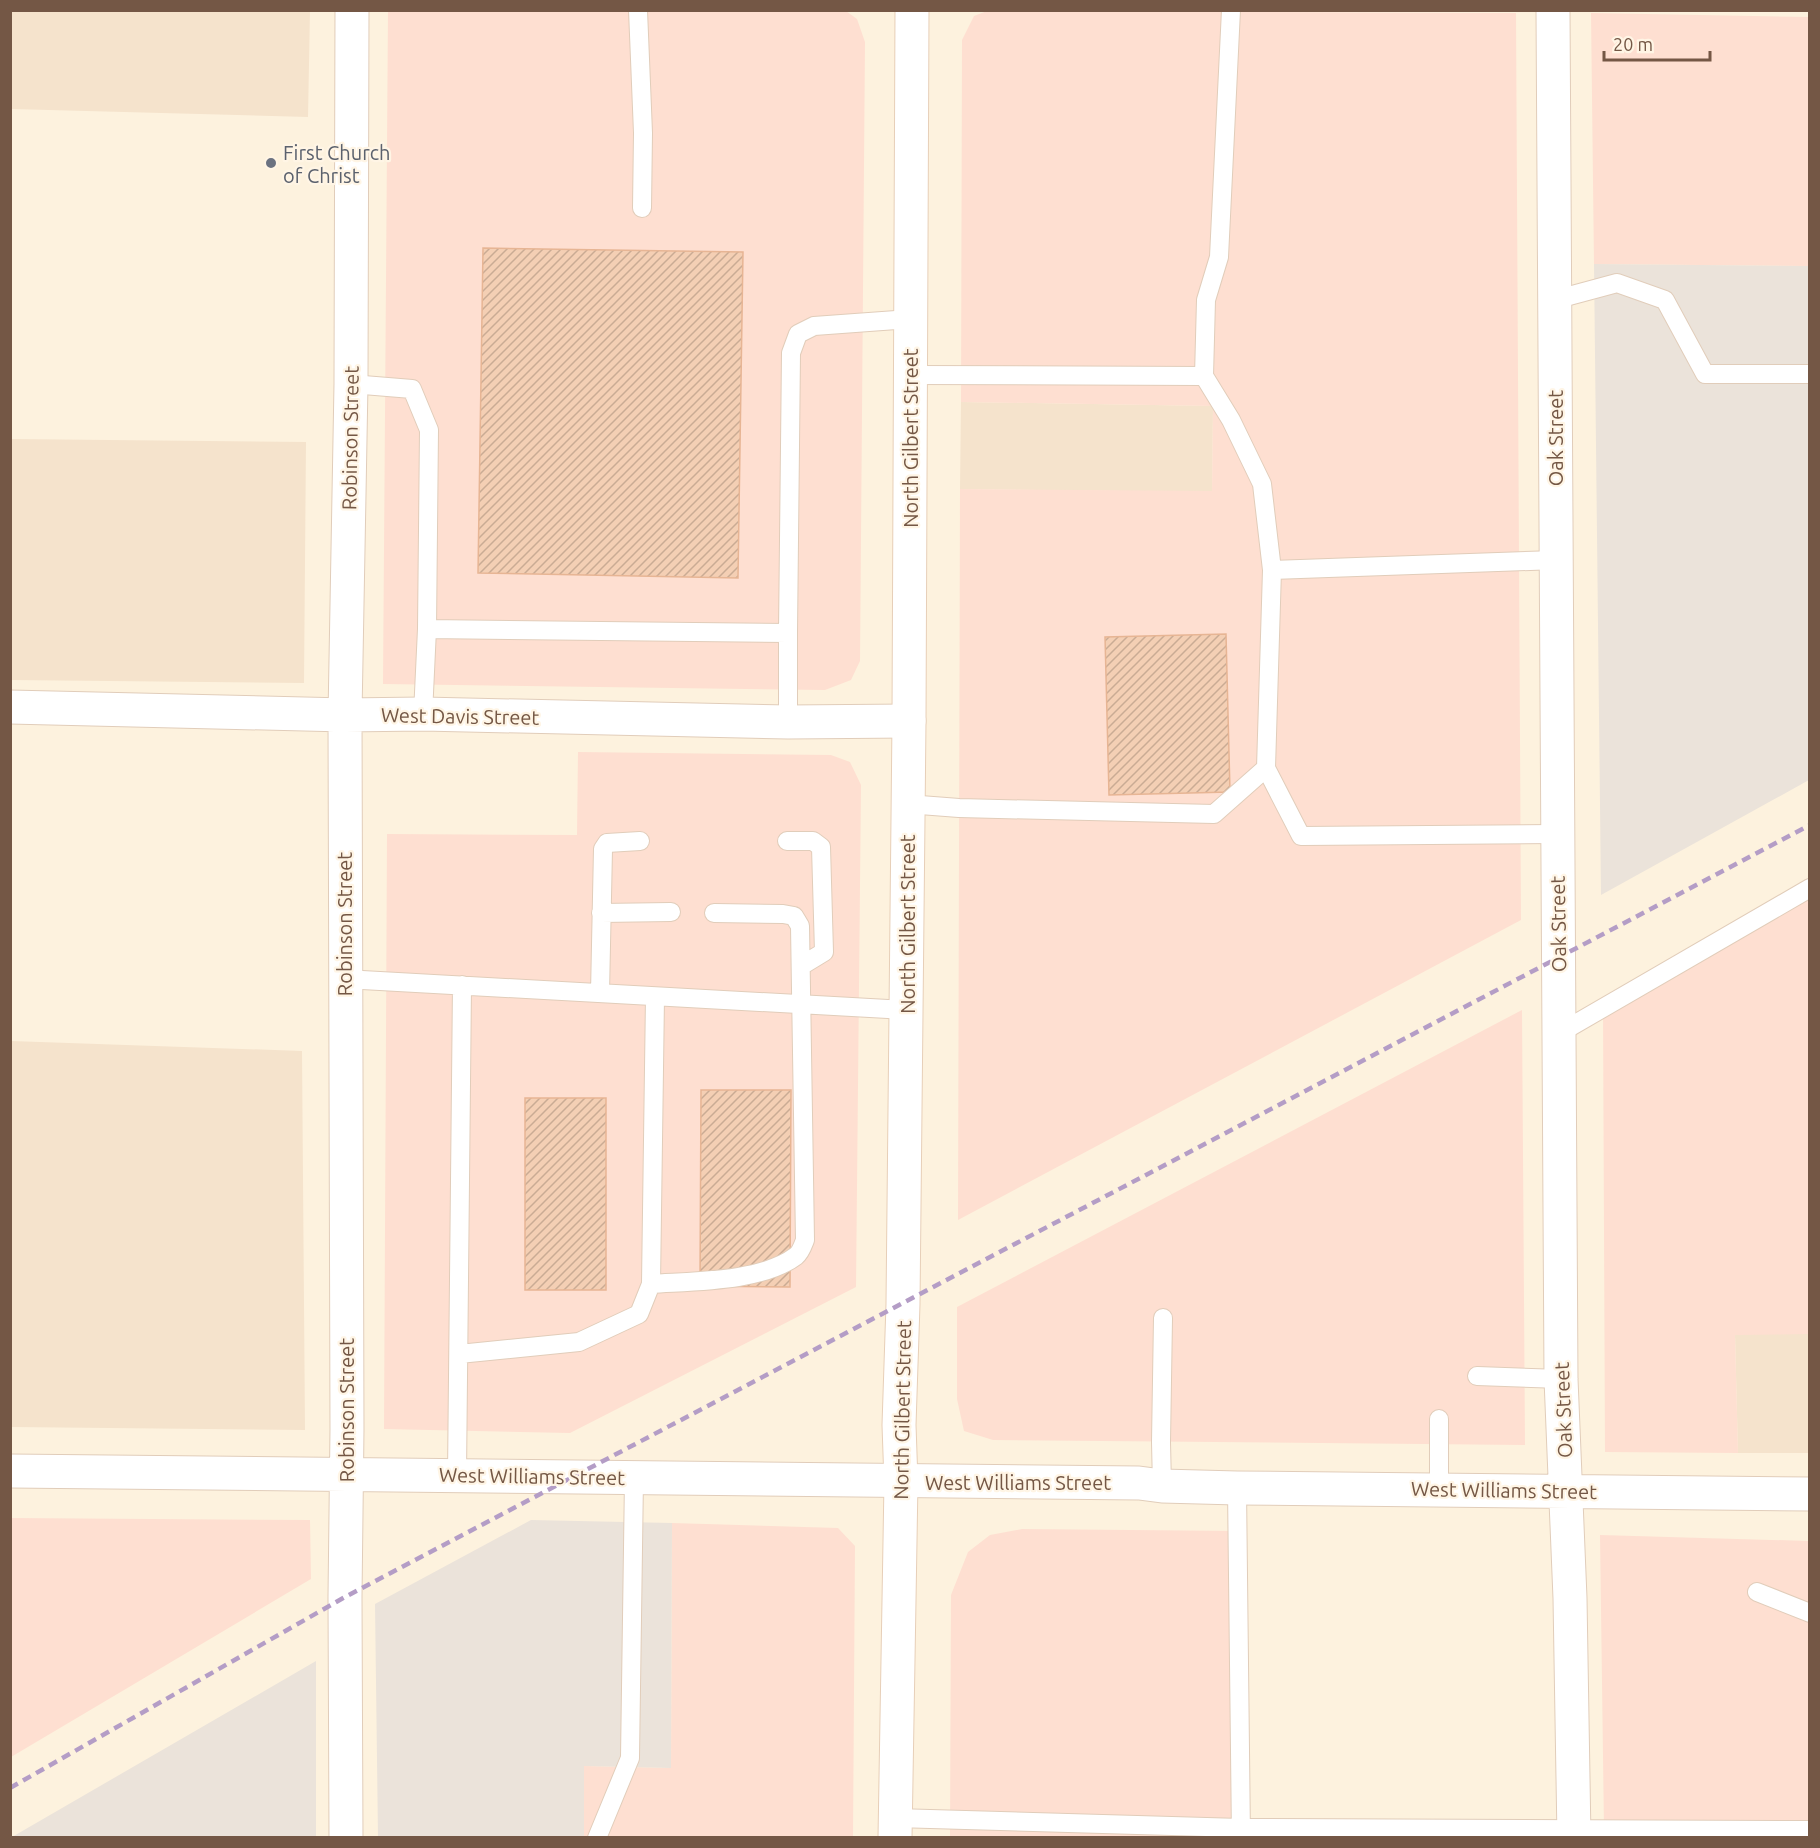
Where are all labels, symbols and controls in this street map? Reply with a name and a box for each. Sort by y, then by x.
scale bar [1604,24,1710,62]
text: 20 m [1613,34,1653,54]
place label: First Church of Christ [283,141,390,187]
marker: First Church of Christ [264,156,278,170]
street label: North Gilbert Street [899,348,922,528]
street label: Robinson Street [337,366,363,510]
street label: Oak Street [1544,390,1567,486]
street label: West Davis Street [381,703,540,729]
street label: North Gilbert Street [896,834,919,1014]
street label: Robinson Street [333,852,356,996]
street label: Oak Street [1546,876,1570,972]
street label: North Gilbert Street [889,1320,915,1500]
street label: Robinson Street [335,1338,358,1482]
street label: Oak Street [1550,1361,1576,1459]
street label: West Williams Street [439,1463,625,1489]
street label: West Williams Street [925,1471,1111,1494]
street label: West Williams Street [1411,1477,1597,1503]

